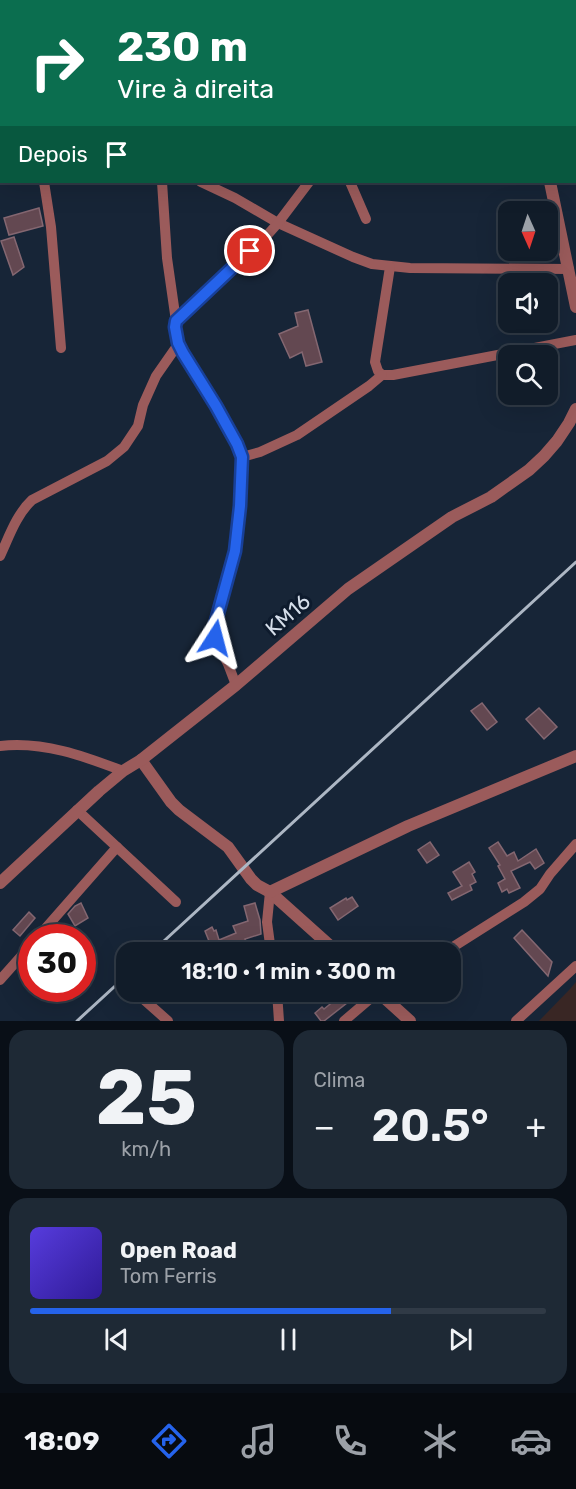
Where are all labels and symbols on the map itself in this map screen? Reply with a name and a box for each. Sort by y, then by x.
north arrow [498,201,558,261]
pin [224,225,275,276]
street label: KM16 [260,588,315,641]
position arrow [183,606,247,670]
speed limit sign: 30 [18,924,96,1002]

